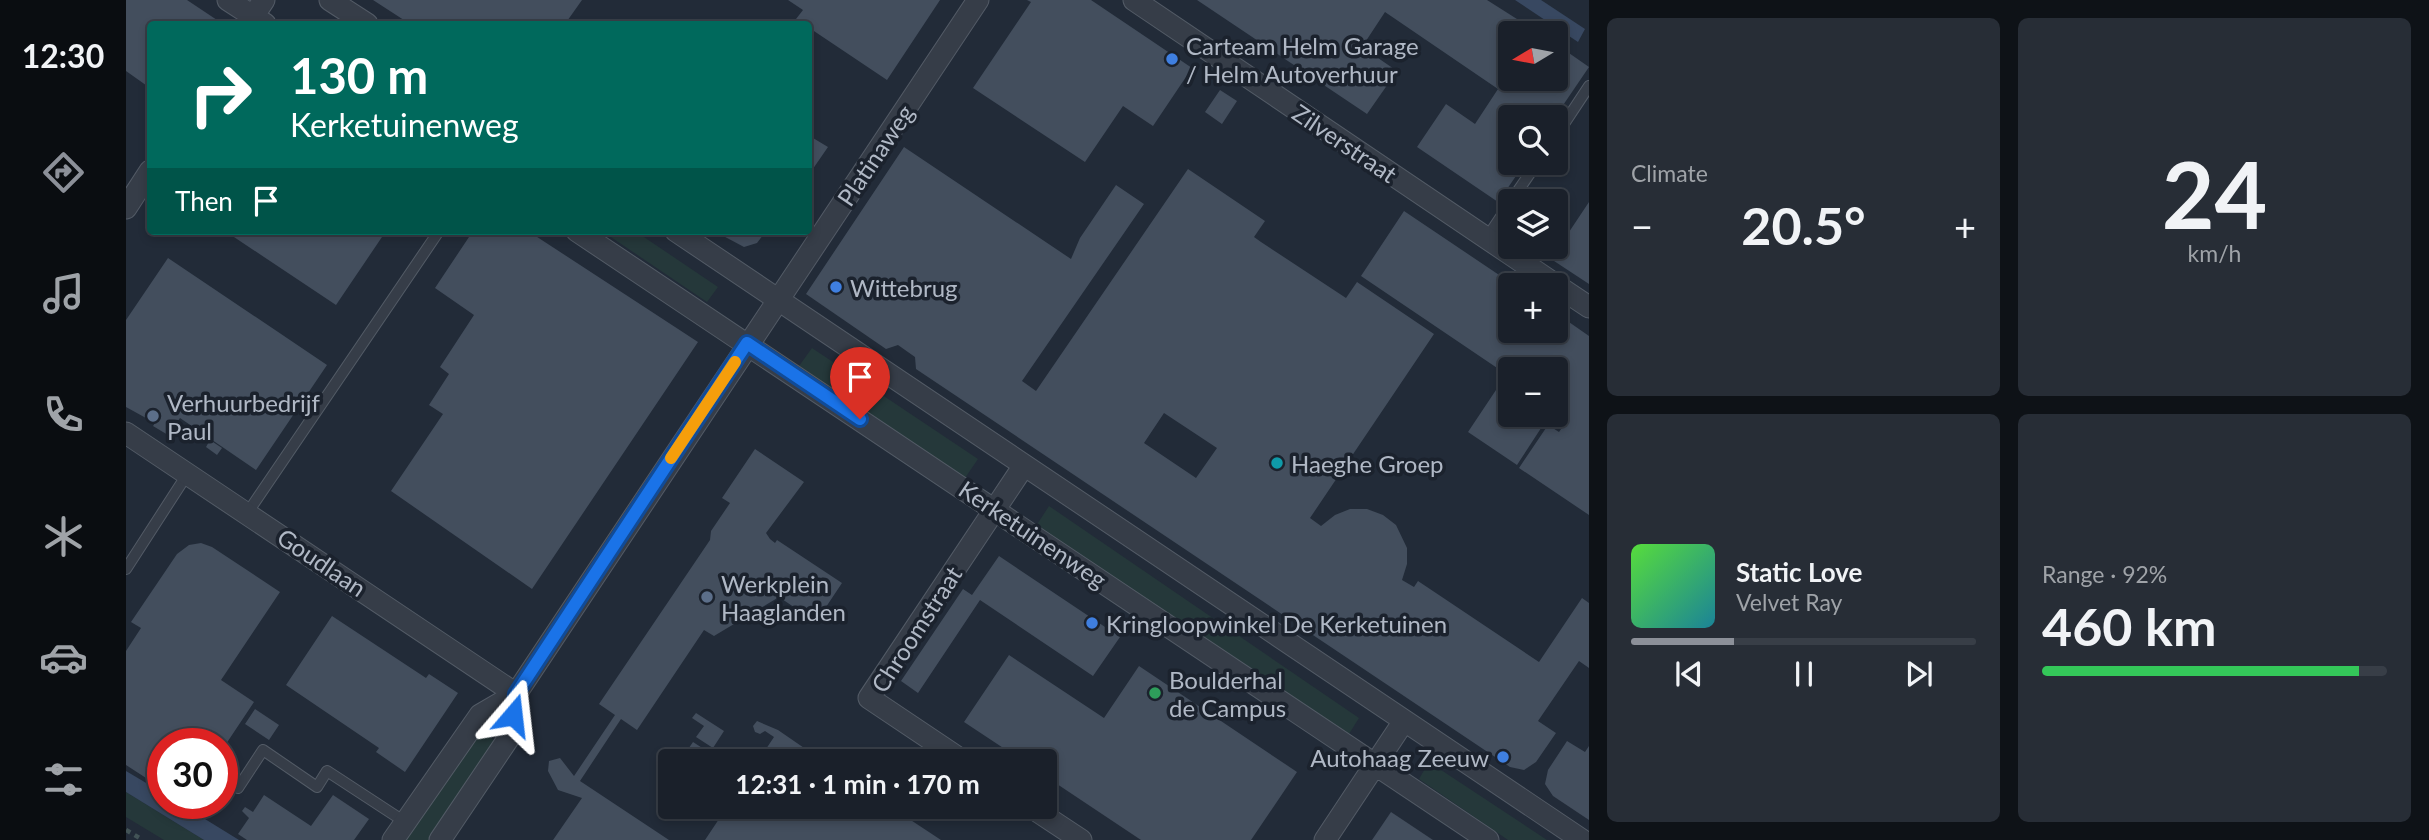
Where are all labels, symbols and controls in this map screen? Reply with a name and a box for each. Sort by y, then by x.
north arrow [1498,21,1568,91]
map controls [1498,21,1568,427]
place label: Carteam Helm Garage / Helm Autoverhuur [1186,31,1419,88]
text: 12:30 [22,36,104,75]
text: 130 m [290,46,428,104]
icon: right [175,49,266,140]
marker: Carteam Helm Garage / Helm Autoverhuur [1164,51,1180,67]
street label: Zilverstraat [1288,98,1403,189]
street label: Platinaweg [831,99,919,211]
text: Kerketuinenweg [290,105,519,144]
button: search [1498,105,1568,175]
text: 24 [2162,139,2267,248]
icon: directions [39,148,88,197]
text: Climate [1631,159,1708,187]
icon: arrive [247,182,285,220]
text: Then [175,185,233,217]
button: layers [1498,189,1568,259]
text: 20.5° [1741,194,1866,256]
text: − [1631,203,1653,249]
text: + [1954,203,1976,249]
text: km/h [2188,239,2241,267]
icon: music [39,269,88,318]
place label: Wittebrug [850,273,958,302]
button: + [1498,273,1568,343]
marker: Wittebrug [828,279,844,295]
pin [830,347,890,419]
button: − [1498,357,1568,427]
icon: arrive [841,358,879,396]
place label: Verhuurbedrijf Paul [167,388,321,445]
icon: phone [39,390,88,439]
marker: Verhuurbedrijf Paul [145,408,161,424]
place label: Haeghe Groep [1291,449,1444,478]
marker: Haeghe Groep [1269,455,1285,471]
street label: Kerketuinenweg [954,474,1112,594]
icon: climate [39,512,88,561]
street label: Goudlaan [272,522,372,602]
text: Static Love [1736,556,1863,588]
street label: Chroomstraat [864,560,968,697]
text: Range · 92% [2042,560,2167,588]
place label: Werkplein Haaglanden [721,569,846,626]
text: Velvet Ray [1736,588,1842,616]
marker: Werkplein Haaglanden [699,589,715,605]
text: 460 km [2042,595,2216,657]
place label: Kringloopwinkel De Kerketuinen [1106,609,1447,638]
marker: Kringloopwinkel De Kerketuinen [1084,615,1100,631]
icon: car [39,633,88,682]
icon: previous [1670,655,1708,693]
icon: pause [1785,655,1823,693]
icon: next [1900,655,1938,693]
place label: Boulderhal de Campus [1169,665,1286,722]
position arrow [476,678,550,752]
marker: Boulderhal de Campus [1147,685,1163,701]
speed limit sign: 30 [147,728,238,819]
place label: Autohaag Zeeuw [1310,743,1489,772]
marker: Autohaag Zeeuw [1495,749,1511,765]
icon: filters [39,755,88,804]
text: 12:31 · 1 min · 170 m [735,768,980,800]

